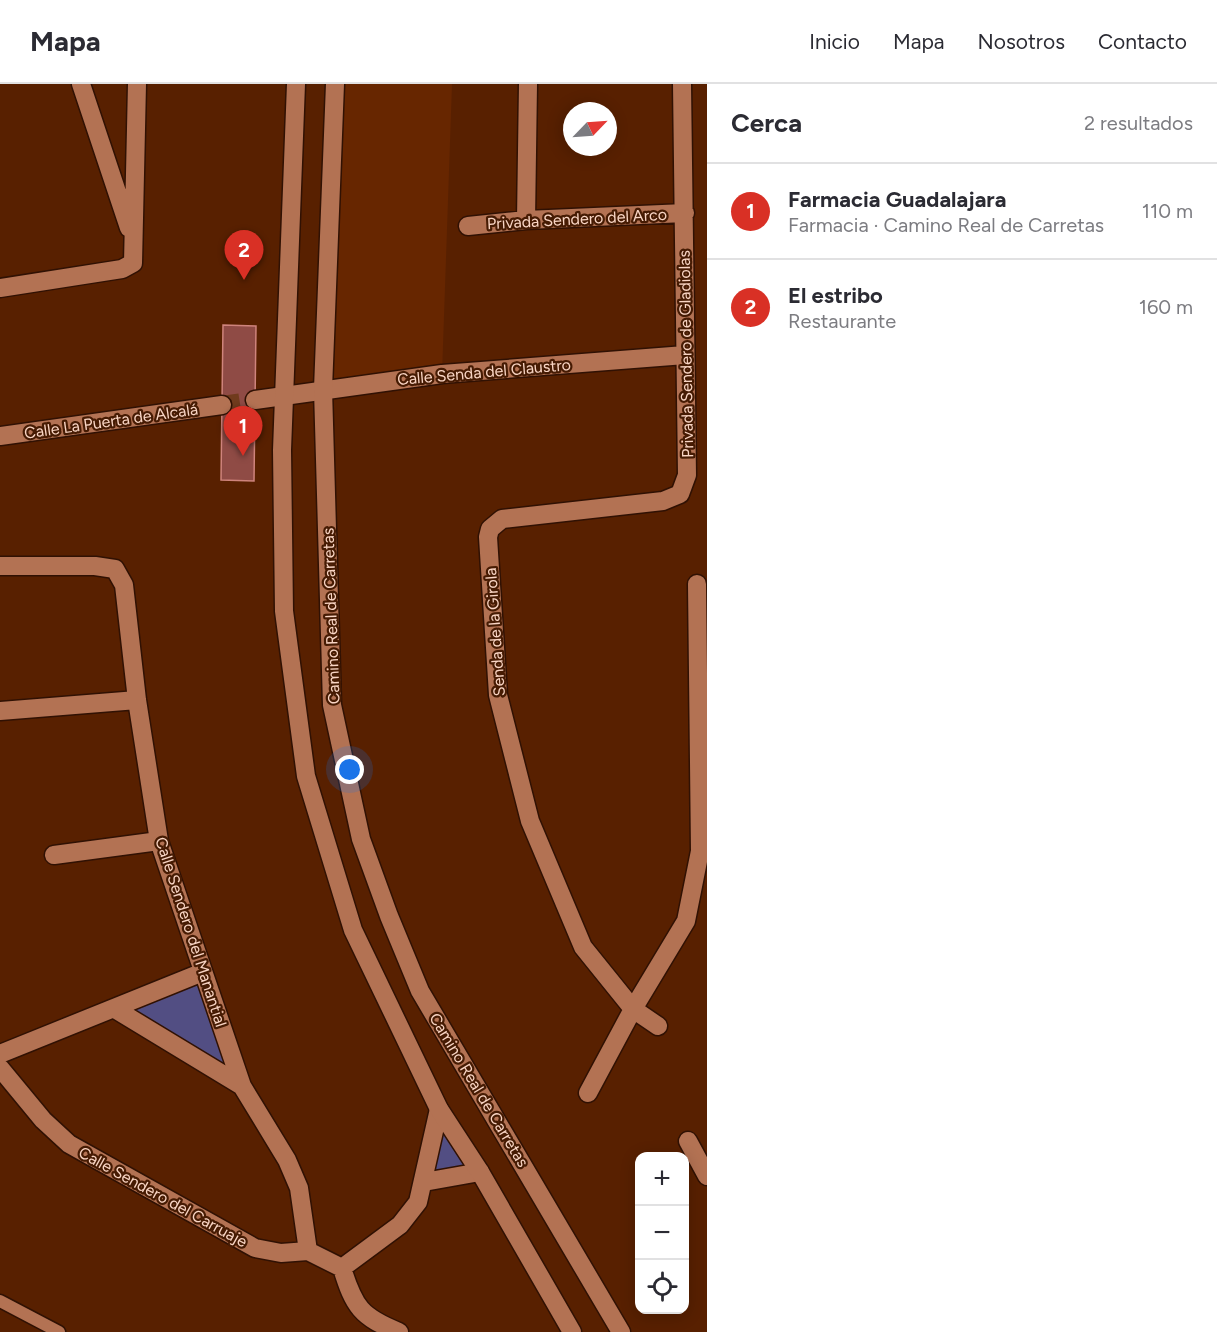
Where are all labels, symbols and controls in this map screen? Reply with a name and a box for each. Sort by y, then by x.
text: Mapa [30,24,101,58]
text: Inicio [809,29,860,54]
text: Mapa [893,29,945,54]
text: Nosotros [978,29,1065,54]
text: Contacto [1098,29,1187,54]
north arrow [563,102,617,156]
text: Cerca [731,107,802,139]
text: 2 resultados [1084,111,1193,135]
text: Farmacia Guadalajara [788,186,1006,213]
text: 1 [746,199,755,223]
text: 110 m [1142,199,1193,223]
street label: Privada Sendero del Arco [487,205,667,233]
text: Farmacia · Camino Real de Carretas [788,213,1104,237]
pin: 2 [224,230,264,280]
street label: Privada Sendero de Gladiolas [675,250,697,458]
text: El estribo [788,282,883,309]
text: 2 [745,295,756,319]
text: 160 m [1139,295,1193,319]
text: Restaurante [788,309,896,333]
street label: Calle Senda del Claustro [396,355,572,389]
street label: Calle La Puerta de Alcalá [23,399,199,443]
pin: 1 [224,406,262,456]
street label: Camino Real de Carretas [318,527,344,705]
street label: Senda de la Girola [481,567,509,697]
your location [335,755,364,784]
street label: Calle Sendero del Manantial [151,835,231,1029]
street label: Camino Real de Carretas [425,1009,533,1171]
street label: Calle Sendero del Carruaje [75,1143,251,1251]
map controls [635,1152,689,1314]
button: + [635,1152,689,1206]
button: − [635,1206,689,1260]
button: locate [635,1260,689,1314]

